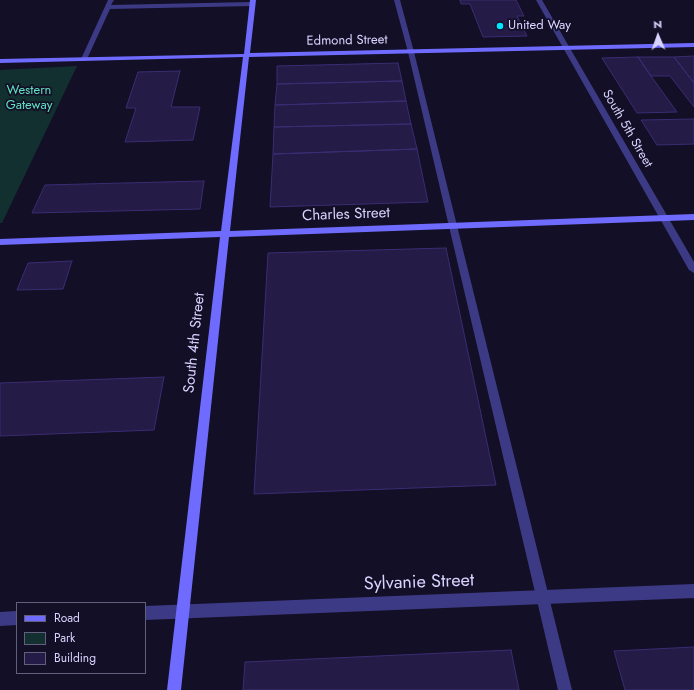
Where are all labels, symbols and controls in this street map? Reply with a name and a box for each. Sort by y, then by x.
north arrow [638,16,678,56]
text: N [653,16,662,32]
place label: United Way [508,18,571,34]
marker: United Way [495,21,505,31]
street label: Edmond Street [306,32,388,50]
park label: Western Gateway [6,83,52,114]
street label: South 5th Street [598,87,656,171]
street label: Charles Street [302,204,390,226]
street label: South 4th Street [181,292,209,394]
street label: Sylvanie Street [364,570,474,596]
legend [16,602,146,674]
text: Road [54,609,80,627]
text: Park [54,629,75,647]
text: Building [54,649,96,667]

